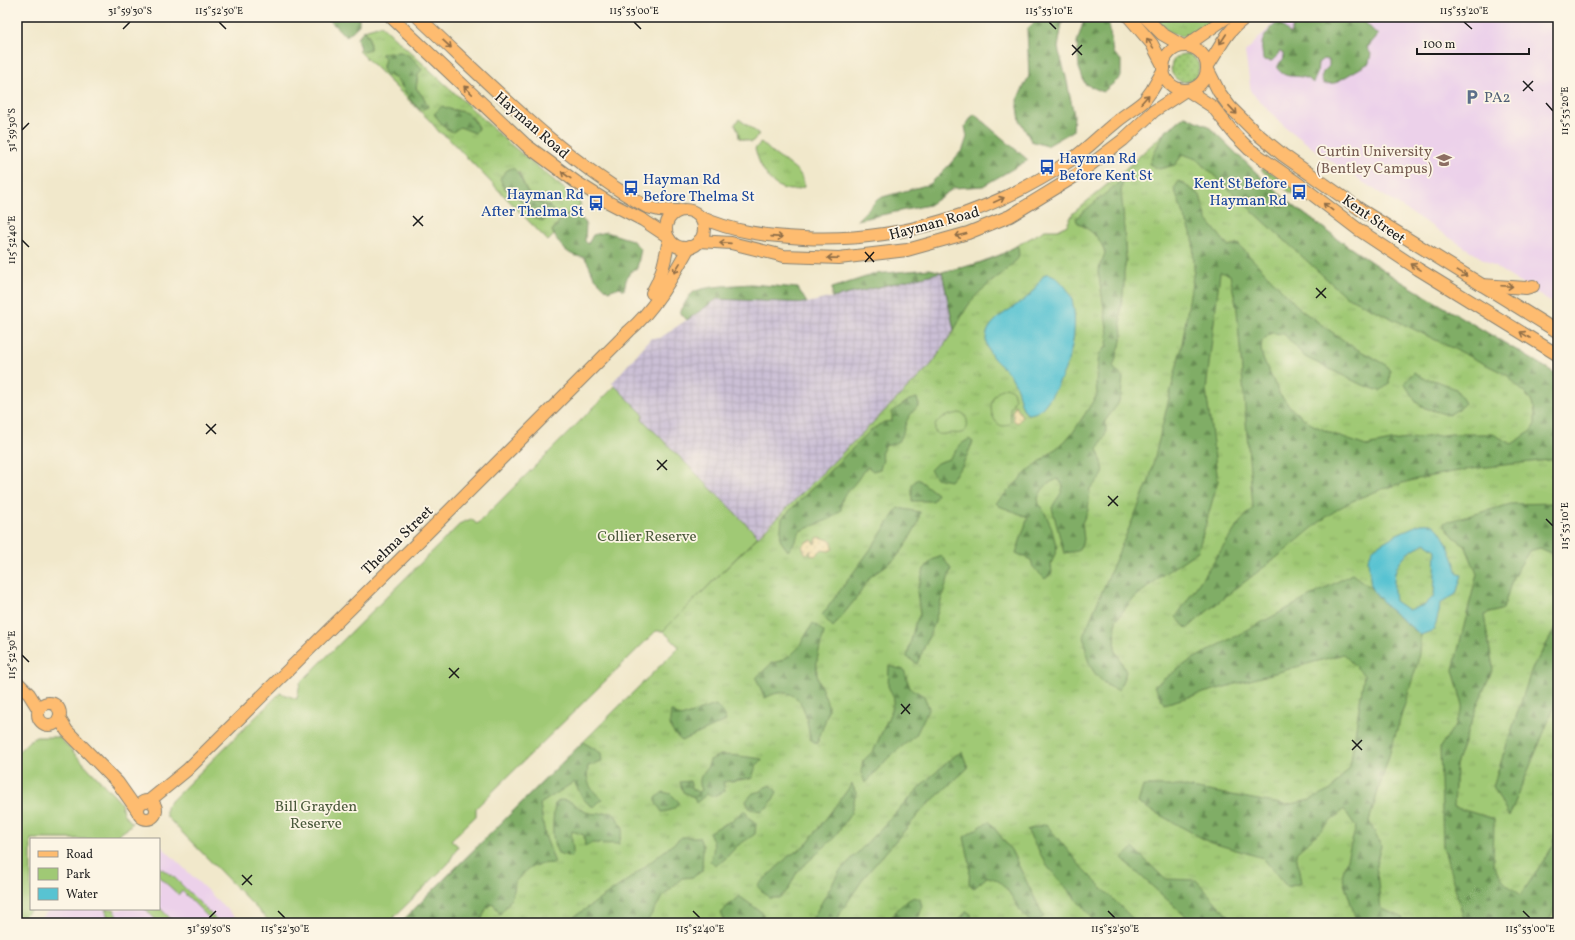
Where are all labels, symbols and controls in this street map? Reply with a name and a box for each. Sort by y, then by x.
text: 31°59'30"S [108,4,152,18]
text: 115°52'50"E [195,4,243,18]
text: 115°53'00"E [609,4,659,18]
text: 115°53'10"E [1025,4,1073,18]
text: 115°53'20"E [1440,4,1488,18]
scale bar [1417,30,1529,56]
one-way arrow [1219,34,1228,45]
text: 100 m [1423,37,1456,53]
one-way arrow [1146,38,1154,49]
one-way arrow [442,39,452,48]
one-way arrow [463,85,473,95]
text: 115°53'20"E [1558,87,1572,135]
street label: Hayman Road [489,88,573,165]
parking icon: PA2 [1463,88,1481,106]
place label: PA2 [1484,88,1511,109]
one-way arrow [1140,94,1149,104]
one-way arrow [1228,105,1238,115]
text: 31°59'30"S [5,108,19,152]
place label: Curtin University (Bentley Campus) [1316,142,1432,180]
place label: Hayman Rd Before Kent St [1059,149,1152,187]
school or university icon: Curtin University (Bentley Campus) [1435,151,1453,169]
bus stop icon: Hayman Rd Before Kent St [1038,158,1056,176]
place label: Hayman Rd Before Thelma St [643,170,755,208]
one-way arrow [561,171,572,179]
place label: Kent St Before Hayman Rd [1194,174,1287,212]
bus stop icon: Hayman Rd Before Thelma St [622,179,640,197]
bus stop icon: Kent St Before Hayman Rd [1290,183,1308,201]
place label: Hayman Rd After Thelma St [481,185,584,223]
street label: Kent Street [1337,191,1409,250]
bus stop icon: Hayman Rd After Thelma St [587,194,605,212]
one-way arrow [993,196,1005,203]
street label: Hayman Road [887,202,982,247]
one-way arrow [1322,202,1333,211]
text: 115°52'40"E [5,216,19,264]
one-way arrow [954,232,967,239]
one-way arrow [770,233,783,240]
one-way arrow [719,240,732,247]
one-way arrow [827,254,840,261]
one-way arrow [673,262,681,273]
one-way arrow [1411,263,1422,271]
one-way arrow [1456,269,1467,277]
one-way arrow [1500,282,1513,289]
one-way arrow [1519,330,1531,338]
street label: Thelma Street [358,502,438,581]
text: 115°53'10"E [1558,502,1572,550]
park label: Collier Reserve [597,527,697,548]
text: 115°52'30"E [5,631,19,679]
park label: Bill Grayden Reserve [275,797,357,835]
legend [30,838,160,910]
text: Road [66,847,93,863]
text: Park [66,867,91,883]
text: Water [66,887,98,903]
text: 31°59'50"S [187,922,231,936]
text: 115°52'30"E [261,922,309,936]
text: 115°52'40"E [676,922,724,936]
text: 115°52'50"E [1091,922,1139,936]
text: 115°53'00"E [1505,922,1555,936]

